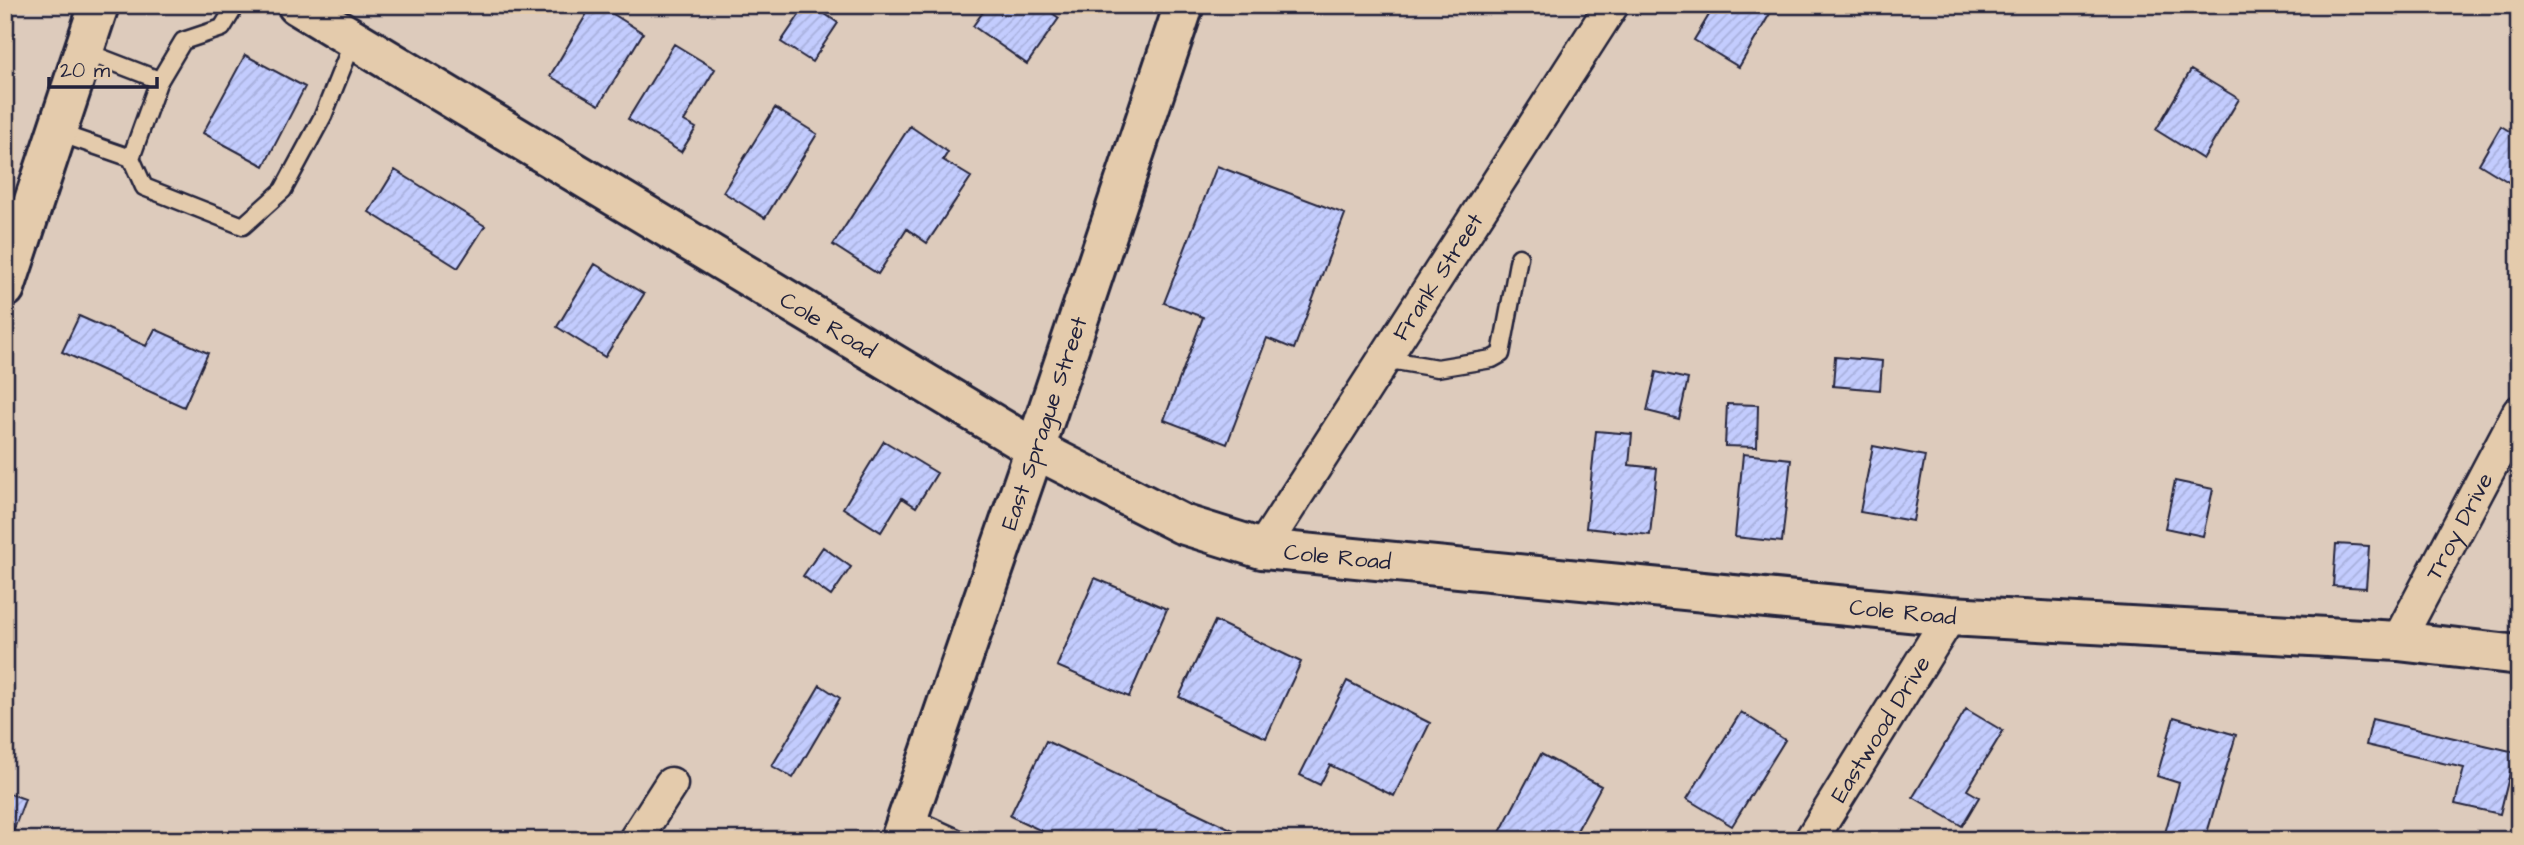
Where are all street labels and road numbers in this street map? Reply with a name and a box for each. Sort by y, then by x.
street label: Frank Street [1385,206,1492,347]
street label: Cole Road [773,284,882,367]
street label: East Sprague Street [993,312,1096,534]
street label: Troy Drive [2418,467,2501,586]
street label: Cole Road [1282,536,1393,578]
street label: Cole Road [1848,591,1957,633]
street label: Eastwood Drive [1823,650,1939,809]

